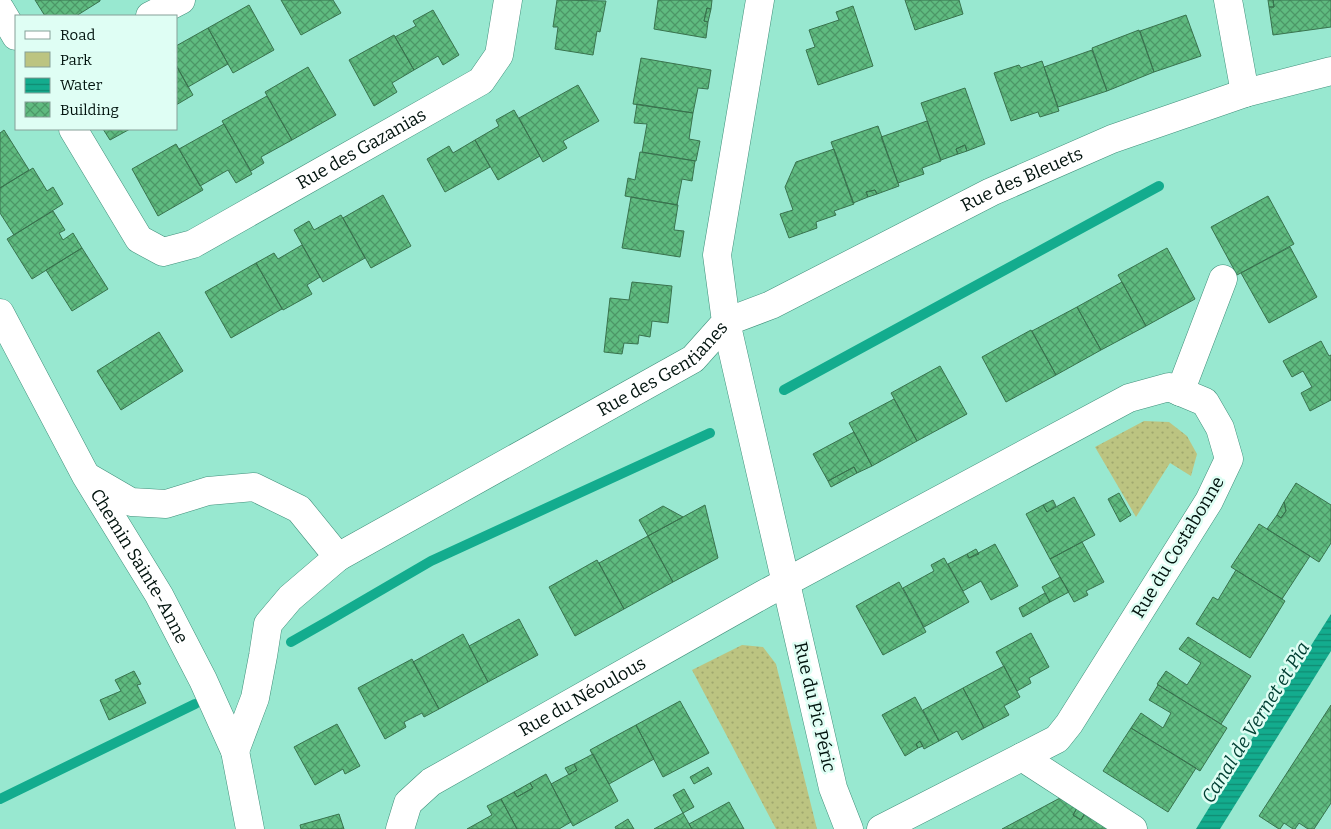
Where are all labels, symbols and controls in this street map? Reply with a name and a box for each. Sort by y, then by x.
legend [15,15,178,130]
text: Road [60,26,95,44]
text: Park [60,51,92,69]
text: Water [60,76,103,94]
text: Building [60,101,119,119]
street label: Rue des Gazanias [293,103,430,194]
street label: Rue des Bleuets [957,142,1086,217]
street label: Rue des Gentianes [593,317,732,421]
street label: Rue du Costabonne [1127,472,1229,622]
street label: Chemin Sainte-Anne [85,485,193,647]
water label: Canal de Vernet et Pia [1196,637,1314,807]
street label: Rue du Pic Péric [789,640,841,774]
street label: Rue du Néoulous [515,652,650,741]

